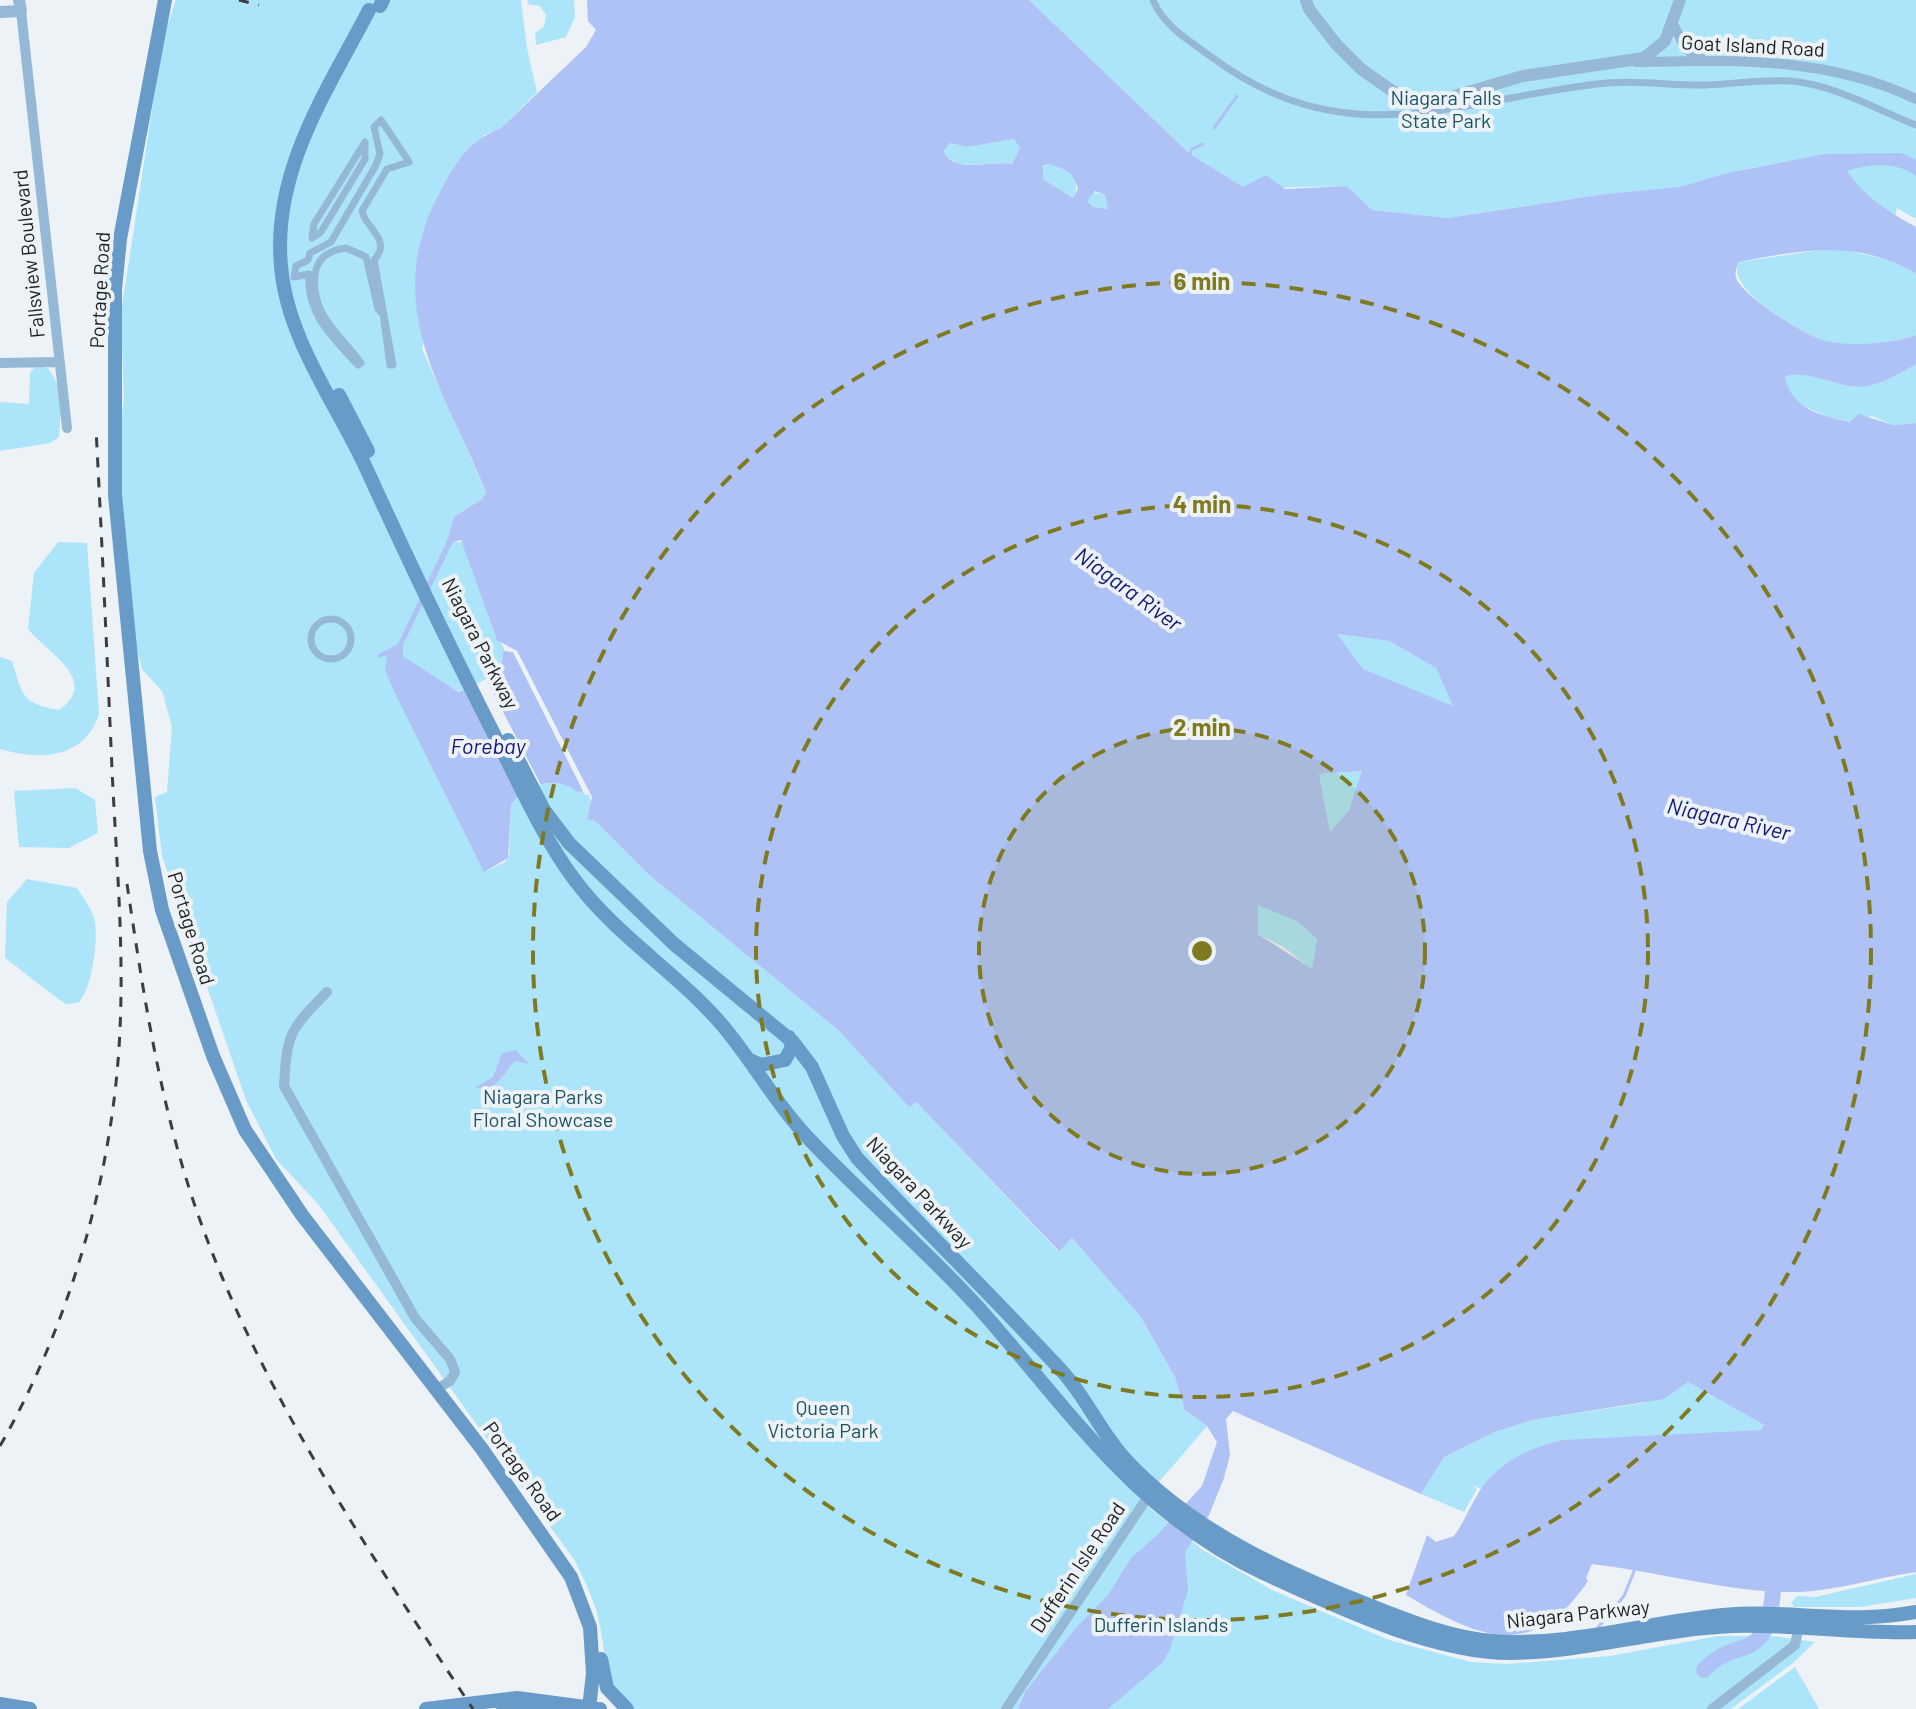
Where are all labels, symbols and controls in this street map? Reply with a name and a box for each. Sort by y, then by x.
street label: Goat Island Road [1680,29,1826,61]
park label: Niagara Falls State Park [1391,85,1501,132]
street label: Fallsview Boulevard [7,169,49,339]
street label: Portage Road [84,231,114,349]
text: 6 min [1174,266,1230,295]
text: 4 min [1173,489,1231,518]
water label: Niagara River [1071,541,1188,636]
street label: Niagara Parkway [438,573,524,713]
text: 2 min [1173,712,1231,741]
water label: Forebay [450,732,527,758]
water label: Niagara River [1665,791,1794,845]
street label: Portage Road [163,869,221,987]
centre of rings [1188,937,1216,965]
park label: Niagara Parks Floral Showcase [473,1084,613,1131]
street label: Niagara Parkway [862,1131,978,1253]
park label: Queen Victoria Park [767,1395,879,1442]
street label: Portage Road [479,1417,567,1525]
street label: Dufferin Isle Road [1024,1497,1130,1637]
street label: Niagara Parkway [1505,1594,1651,1632]
park label: Dufferin Islands [1094,1612,1228,1636]

